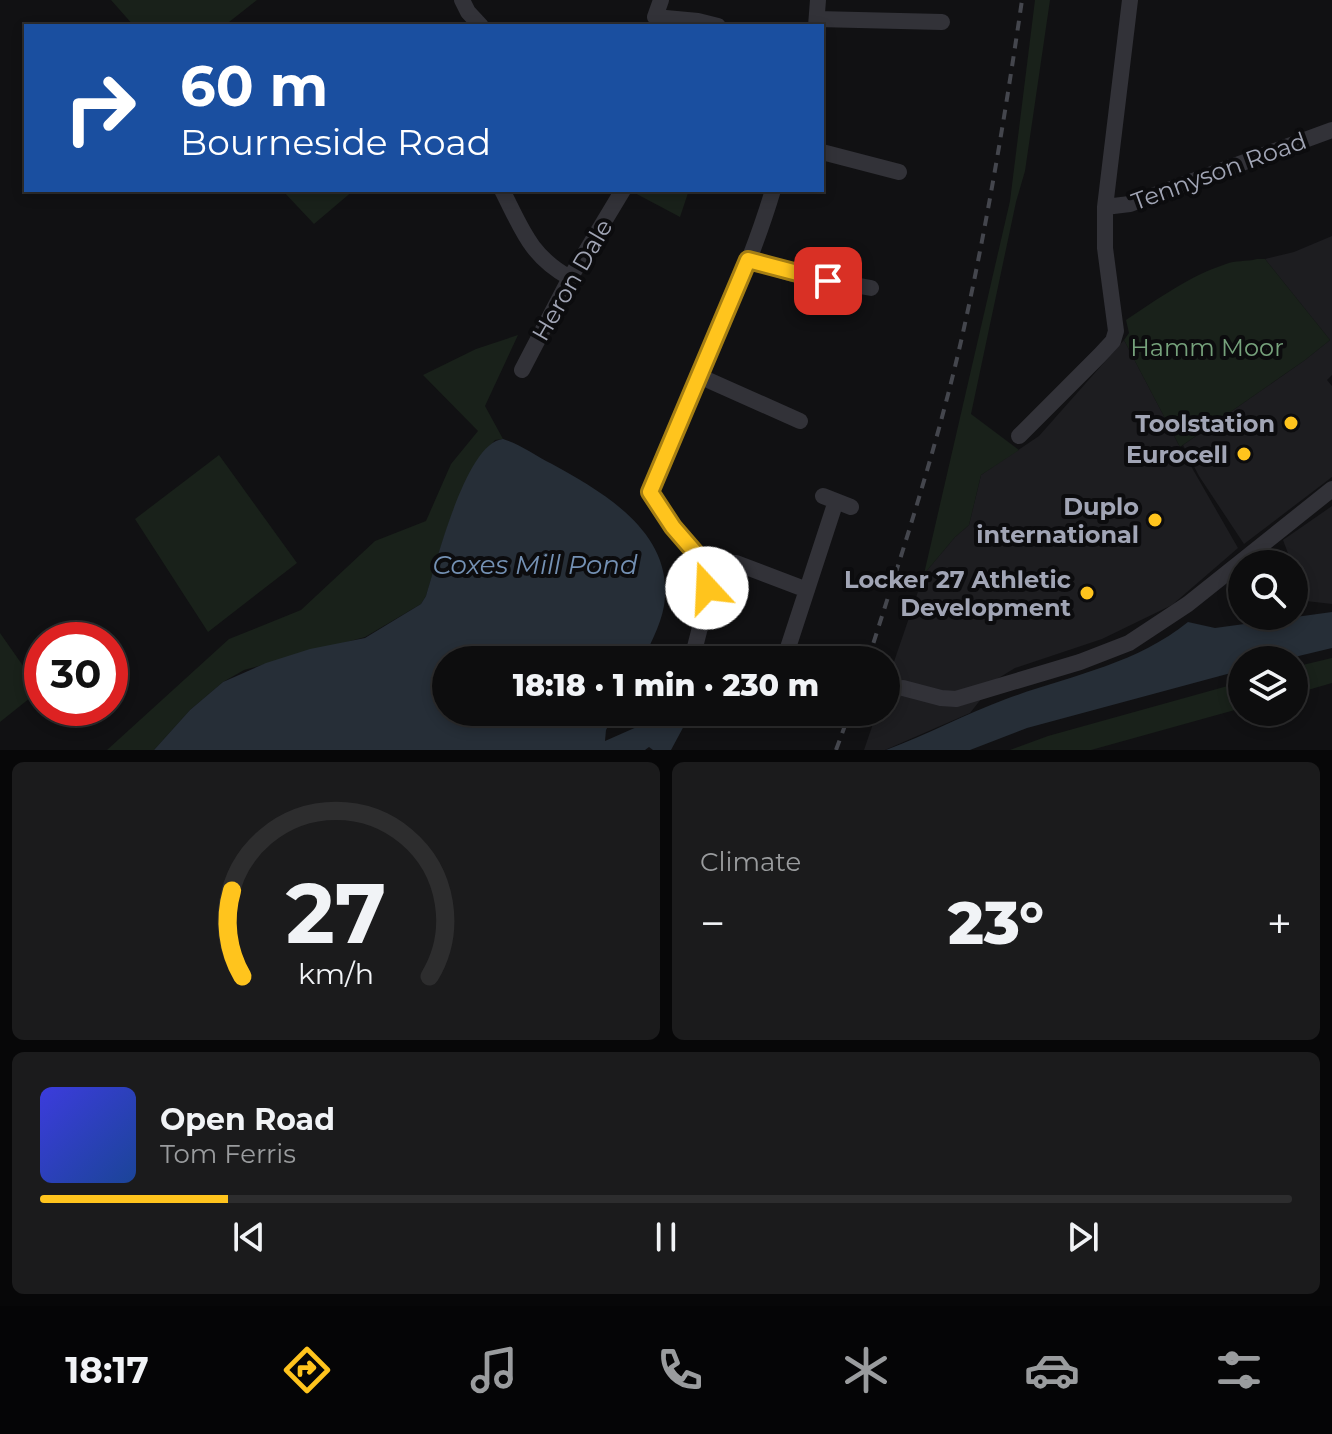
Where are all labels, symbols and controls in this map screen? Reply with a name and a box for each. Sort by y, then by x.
text: 60 m [180,52,328,120]
icon: right [48,56,152,160]
text: Bourneside Road [180,120,491,164]
street label: Tennyson Road [1128,126,1310,216]
street label: Heron Dale [525,214,619,346]
pin [794,247,862,315]
icon: arrive [806,259,850,303]
park label: Hamm Moor [1130,333,1284,362]
place label: Toolstation [1135,409,1275,438]
marker: Toolstation [1282,414,1300,432]
place label: Eurocell [1126,440,1228,469]
marker: Eurocell [1235,445,1253,463]
place label: Duplo international [976,492,1139,549]
marker: Duplo international [1146,511,1164,529]
position arrow [665,546,749,630]
water label: Coxes Mill Pond [432,549,638,581]
map controls [1228,550,1308,726]
button: search [1228,550,1308,630]
place label: Locker 27 Athletic Development [844,565,1072,622]
marker: Locker 27 Athletic Development [1078,584,1096,602]
speed limit sign: 30 [24,622,128,726]
button: layers [1228,646,1308,726]
text: 18:18 · 1 min · 230 m [513,667,819,704]
text: Climate [700,846,801,878]
text: 27 [286,862,386,964]
text: 23° [948,886,1044,959]
text: − [700,896,725,950]
text: + [1267,896,1292,950]
text: km/h [298,956,374,991]
text: Open Road [160,1101,335,1138]
text: Tom Ferris [160,1138,296,1170]
icon: previous [227,1215,271,1259]
icon: pause [644,1215,688,1259]
icon: next [1061,1215,1105,1259]
icon: directions [279,1342,335,1398]
icon: music [466,1342,522,1398]
icon: phone [652,1342,708,1398]
icon: climate [838,1342,894,1398]
icon: car [1024,1342,1080,1398]
icon: filters [1211,1342,1267,1398]
text: 18:17 [65,1348,149,1392]

